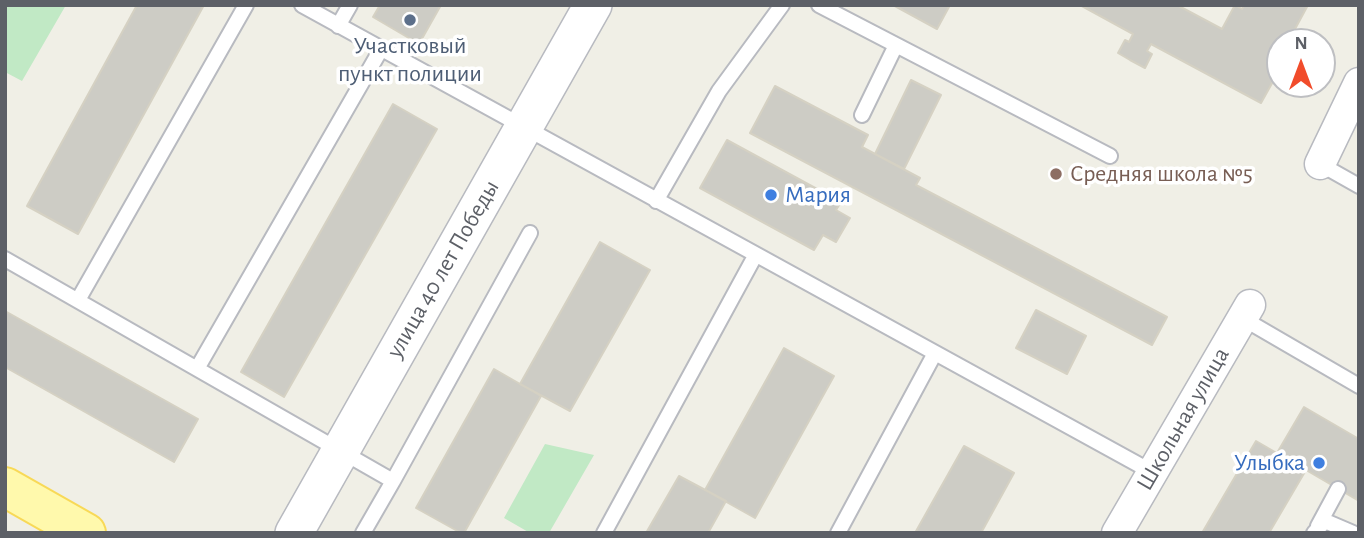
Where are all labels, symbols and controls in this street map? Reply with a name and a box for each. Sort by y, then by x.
marker: Участковый пункт полиции [402,12,418,28]
north arrow [1266,28,1336,98]
place label: Участковый пункт полиции [338,32,482,88]
text: N [1294,34,1308,53]
place label: Средняя школа №5 [1070,160,1253,188]
marker: Средняя школа №5 [1048,166,1064,182]
street label: улица 40 лет Победы [380,175,506,363]
place label: Мария [785,181,851,209]
marker: Мария [763,187,779,203]
street label: Школьная улица [1130,342,1236,496]
place label: Улыбка [1234,449,1305,477]
marker: Улыбка [1311,455,1327,471]

